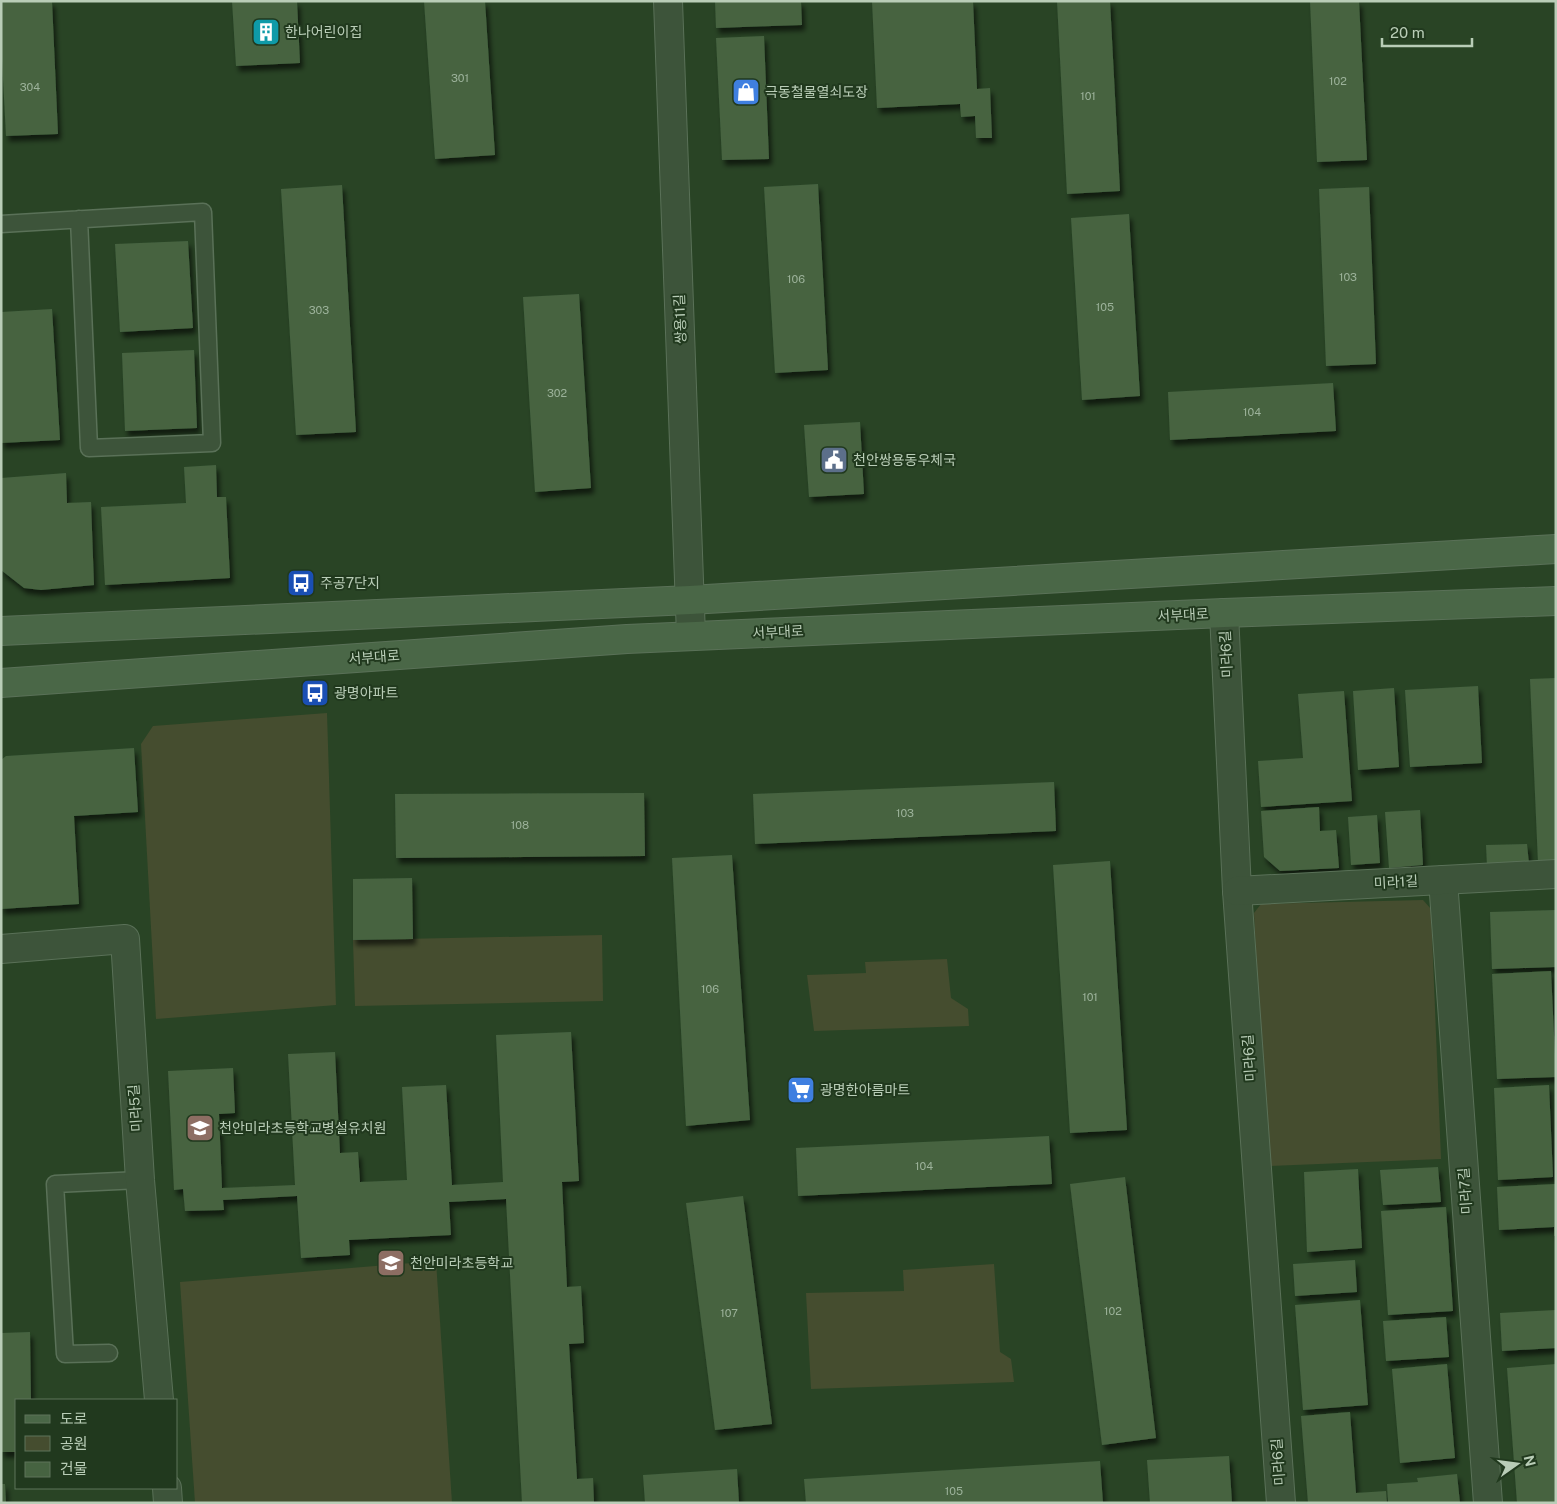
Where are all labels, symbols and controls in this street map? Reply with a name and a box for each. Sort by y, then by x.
scale bar [1382,15,1472,47]
building icon: 한나어린이집 [251,17,281,47]
place label: 한나어린이집 [285,24,362,40]
text: 20 m [1390,24,1425,41]
house number: 301 [451,72,469,84]
house number: 102 [1329,75,1347,87]
shop icon: 극동철물열쇠도장 [731,77,761,107]
house number: 304 [20,81,40,93]
place label: 극동철물열쇠도장 [765,84,868,100]
house number: 101 [1080,90,1096,102]
house number: 103 [1339,271,1357,283]
house number: 106 [787,273,805,285]
street label: 쌍용11길 [671,294,689,344]
house number: 105 [1096,301,1114,313]
house number: 303 [309,304,329,316]
house number: 302 [547,387,568,399]
house number: 104 [1243,406,1261,418]
public building icon: 천안쌍용동우체국 [819,445,849,475]
place label: 천안쌍용동우체국 [853,452,956,468]
bus stop icon: 주공7단지 [286,568,316,598]
place label: 주공7단지 [320,575,380,591]
street label: 서부대로 [1157,606,1209,624]
street label: 서부대로 [752,623,804,641]
street label: 미라6길 [1217,630,1235,678]
street label: 서부대로 [348,647,400,667]
bus stop icon: 광명아파트 [300,678,330,708]
place label: 광명아파트 [334,685,399,701]
house number: 103 [896,807,914,819]
house number: 108 [511,819,529,831]
street label: 미라1길 [1373,873,1419,891]
house number: 106 [701,983,719,995]
house number: 101 [1082,991,1098,1003]
street label: 미라6길 [1239,1034,1259,1082]
supermarket icon: 광명한아름마트 [786,1075,816,1105]
place label: 광명한아름마트 [820,1082,910,1098]
street label: 미라5길 [125,1084,145,1132]
school or university icon: 천안미라초등학교병설유치원 [185,1113,215,1143]
place label: 천안미라초등학교병설유치원 [219,1120,386,1136]
house number: 104 [915,1160,933,1172]
street label: 미라7길 [1455,1167,1475,1215]
school or university icon: 천안미라초등학교 [376,1248,406,1278]
place label: 천안미라초등학교 [410,1255,513,1271]
house number: 102 [1104,1305,1122,1317]
house number: 107 [720,1307,738,1319]
legend [15,1399,178,1489]
text: 도로 [60,1410,88,1427]
text: 공원 [60,1435,88,1452]
street label: 미라6길 [1268,1438,1288,1486]
north arrow [1492,1439,1542,1489]
text: N [1521,1454,1539,1468]
text: 건물 [60,1460,88,1477]
house number: 105 [945,1485,963,1497]

